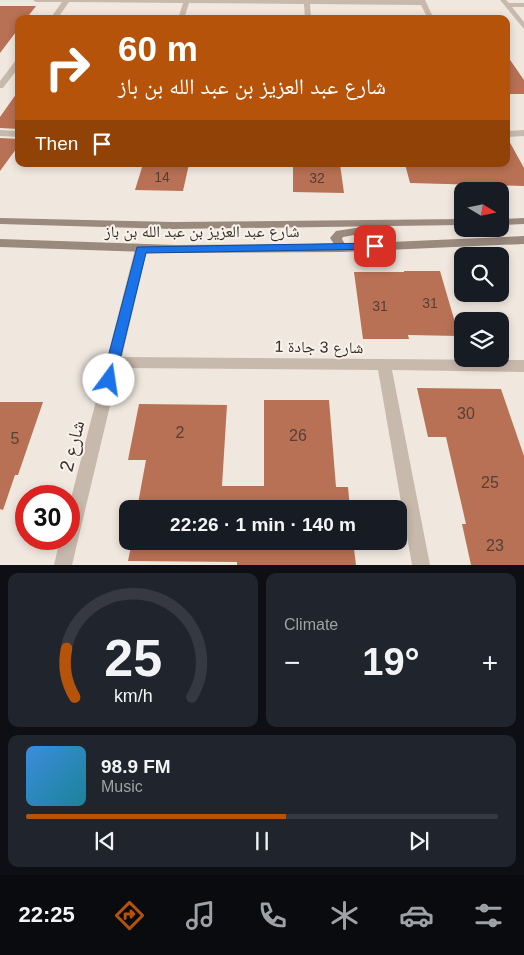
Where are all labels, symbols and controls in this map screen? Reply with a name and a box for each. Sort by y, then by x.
text: 60 m [118,29,198,68]
icon: right [35,35,100,100]
text: شارع عبد العزيز بن عبد الله بن باز [118,74,386,99]
icon: arrive [88,130,116,158]
text: Then [35,133,78,154]
house number: 14 [154,169,170,185]
house number: 32 [309,170,325,186]
north arrow [454,182,509,238]
map controls [454,182,509,367]
street label: شارع عبد العزيز بن عبد الله بن باز [104,223,299,242]
pin [354,225,396,267]
icon: arrive [361,232,389,260]
button: search [454,247,509,302]
house number: 31 [422,295,438,311]
house number: 31 [372,298,388,314]
button: layers [454,312,509,367]
street label: شارع 3 جادة 1 [274,338,364,358]
position arrow [82,353,134,405]
house number: 30 [457,405,475,422]
street label: شارع 2 [56,418,89,474]
house number: 2 [176,424,185,441]
house number: 26 [289,427,307,444]
house number: 5 [11,430,20,447]
house number: 25 [481,474,499,491]
speed limit sign: 30 [15,485,80,550]
text: 22:26 · 1 min · 140 m [170,514,356,535]
house number: 23 [486,537,504,554]
text: Climate [284,616,338,633]
text: 25 [104,629,162,687]
text: 19° [362,641,420,683]
text: − [284,647,300,678]
text: + [482,647,498,678]
text: km/h [114,686,152,706]
text: 98.9 FM [101,756,171,777]
text: Music [101,778,143,795]
icon: previous [91,827,119,855]
icon: pause [248,827,276,855]
icon: next [405,827,433,855]
icon: directions [112,898,147,933]
icon: music [183,898,218,933]
icon: phone [255,898,290,933]
icon: climate [327,898,362,933]
icon: car [399,898,434,933]
icon: filters [471,898,506,933]
text: 22:25 [18,902,75,927]

